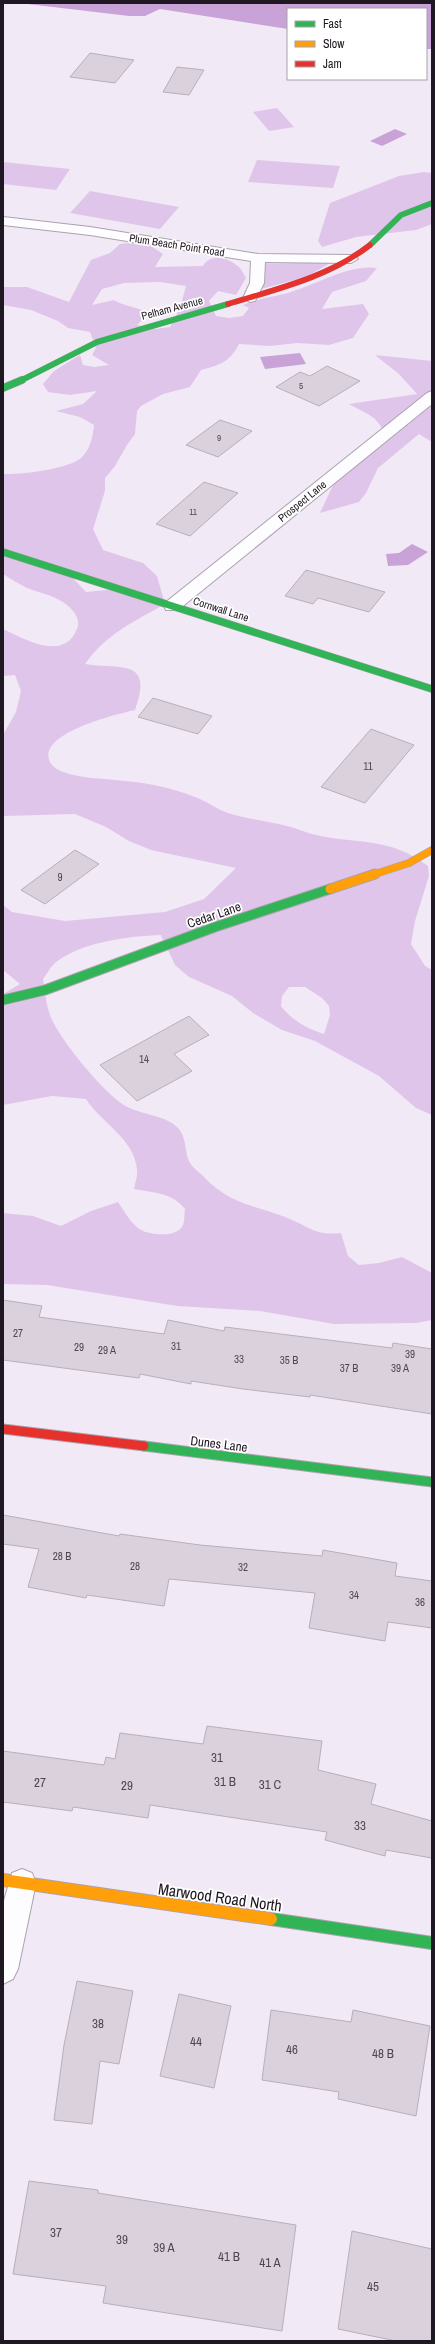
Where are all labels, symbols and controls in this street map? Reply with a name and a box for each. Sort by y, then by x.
legend [287,8,427,80]
text: Fast [323,16,342,32]
text: Slow [323,36,345,52]
text: Jam [323,56,342,72]
street label: Plum Beach Point Road [128,231,226,259]
street label: Pelham Avenue [140,293,204,323]
house number: 5 [299,380,303,392]
house number: 9 [217,432,221,444]
street label: Prospect Lane [275,477,329,525]
house number: 11 [189,506,197,518]
street label: Cornwall Lane [191,593,251,625]
house number: 11 [363,759,373,773]
house number: 9 [57,870,63,884]
street label: Cedar Lane [185,898,243,932]
house number: 14 [139,1052,149,1066]
house number: 27 [13,1326,23,1340]
house number: 31 [171,1339,181,1353]
house number: 29 [74,1340,84,1354]
house number: 29 A [98,1343,117,1357]
house number: 39 [405,1347,415,1361]
house number: 33 [234,1352,244,1366]
house number: 35 B [280,1353,298,1367]
house number: 37 B [340,1361,358,1375]
house number: 39 A [391,1361,410,1375]
street label: Dunes Lane [189,1432,249,1456]
house number: 28 B [53,1549,71,1563]
house number: 28 [130,1559,140,1573]
house number: 32 [238,1560,248,1574]
house number: 34 [349,1588,359,1602]
house number: 36 [415,1595,425,1609]
house number: 31 [211,1749,223,1766]
house number: 31 B [214,1773,236,1790]
house number: 27 [34,1774,46,1791]
house number: 31 C [259,1776,282,1793]
house number: 29 [121,1777,133,1794]
house number: 33 [354,1817,366,1834]
street label: Marwood Road North [157,1877,283,1917]
house number: 38 [92,2015,104,2032]
house number: 44 [190,2033,202,2050]
house number: 46 [286,2041,298,2058]
house number: 48 B [372,2045,394,2062]
house number: 37 [50,2224,62,2241]
house number: 39 [116,2231,128,2248]
house number: 39 A [153,2239,176,2256]
house number: 41 B [218,2248,240,2265]
house number: 41 A [259,2254,282,2271]
house number: 45 [367,2278,379,2295]

